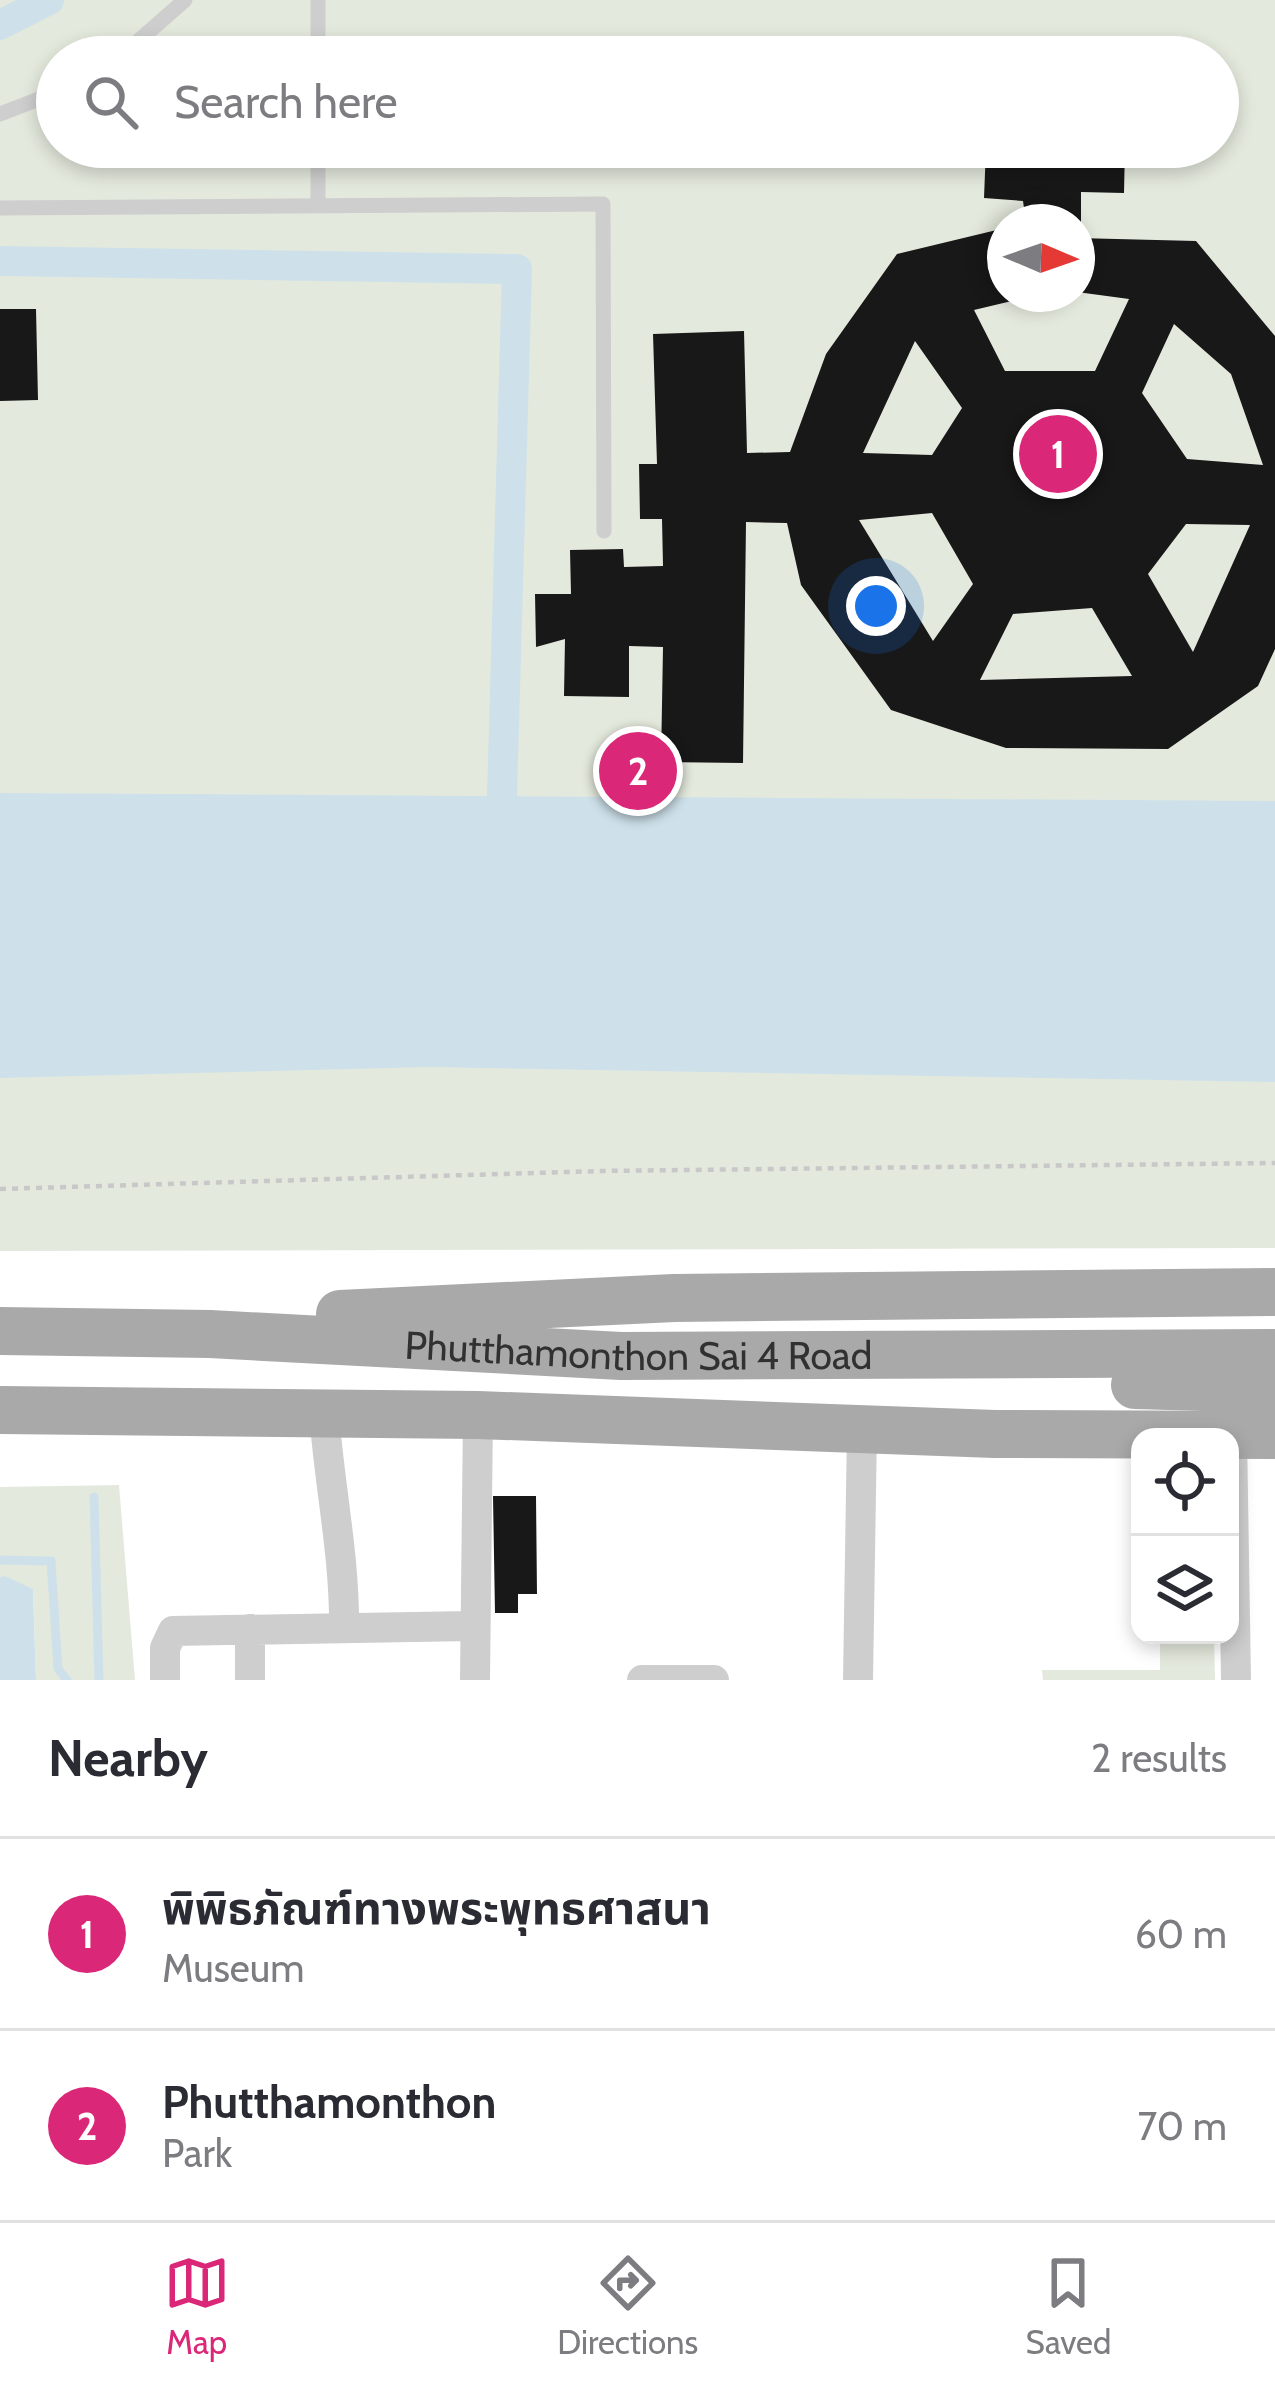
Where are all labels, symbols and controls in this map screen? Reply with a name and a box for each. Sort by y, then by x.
search box [36,36,1239,168]
icon: search [78,69,144,135]
text: Search here [174,75,398,129]
north arrow [987,204,1095,312]
pin: 1 [1019,409,1097,499]
your location [846,576,906,636]
pin: 2 [599,726,677,816]
street label: Phutthamonthon Sai 4 Road [403,1320,872,1380]
map controls [1131,1428,1239,1644]
button: locate [1131,1428,1239,1536]
button: layers [1131,1536,1239,1644]
text: Nearby [48,1727,208,1789]
text: 2 results [1091,1734,1227,1782]
text: พิพิธภัณฑ์ทางพระพุทธศาสนา [162,1881,711,1935]
text: 1 [80,1910,94,1958]
text: 60 m [1135,1910,1227,1958]
text: Museum [162,1944,304,1992]
text: Phutthamonthon [162,2075,496,2129]
text: 2 [77,2102,97,2150]
text: 70 m [1138,2102,1227,2150]
text: Park [162,2129,232,2177]
tab: Map [164,2250,230,2362]
tab: Directions [557,2250,698,2362]
tab: Saved [1026,2250,1111,2362]

